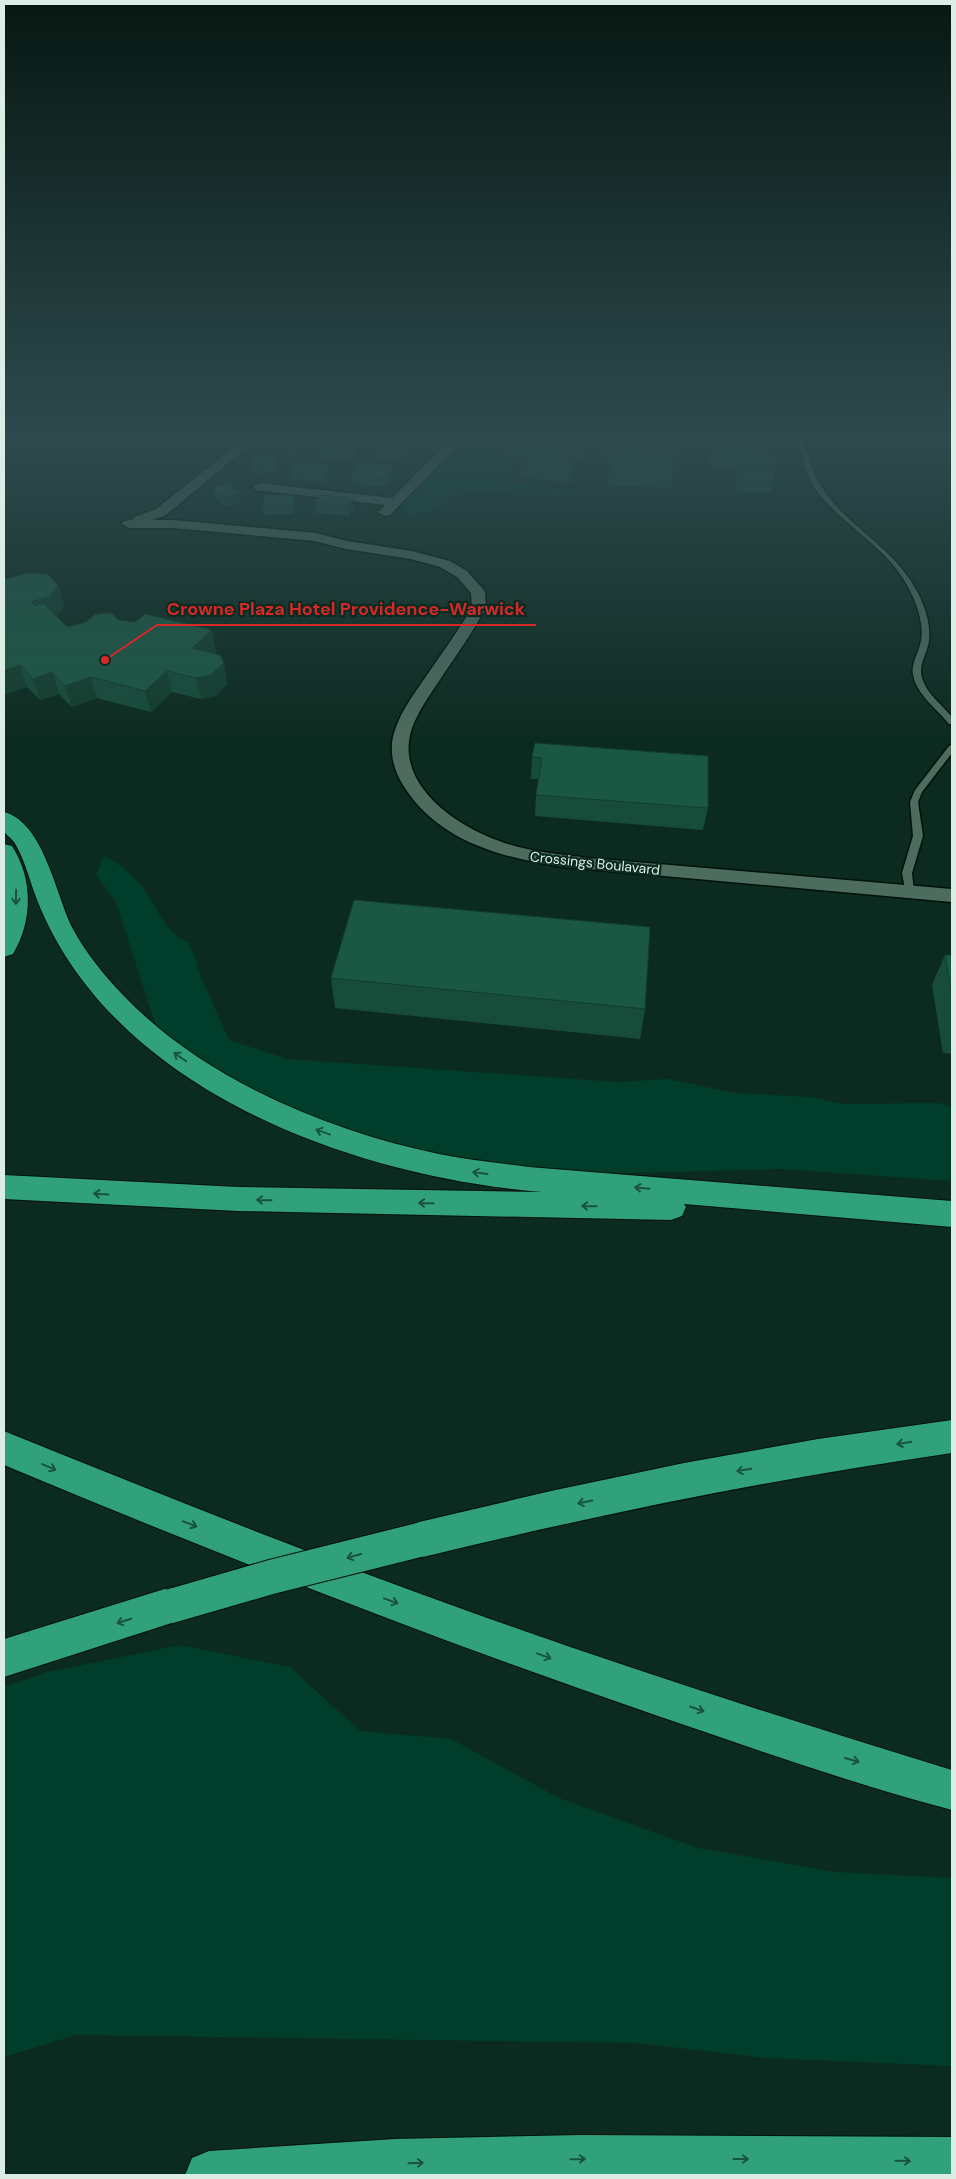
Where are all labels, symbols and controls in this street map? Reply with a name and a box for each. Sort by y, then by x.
callout: Crowne Plaza Hotel Providence-Warwick [157,592,536,625]
text: Crowne Plaza Hotel Providence-Warwick [167,597,526,621]
street label: Crossings Boulavard [529,847,661,879]
one-way arrow [11,889,21,905]
one-way arrow [173,1052,187,1062]
one-way arrow [316,1127,332,1136]
one-way arrow [473,1167,489,1177]
one-way arrow [634,1184,650,1193]
one-way arrow [94,1189,110,1198]
one-way arrow [256,1195,272,1205]
one-way arrow [418,1198,434,1208]
one-way arrow [581,1201,597,1211]
one-way arrow [896,1438,912,1448]
one-way arrow [41,1463,56,1472]
one-way arrow [736,1466,752,1475]
one-way arrow [577,1498,593,1507]
one-way arrow [182,1520,197,1530]
one-way arrow [347,1551,363,1561]
one-way arrow [383,1597,398,1606]
one-way arrow [117,1616,133,1626]
one-way arrow [535,1652,551,1661]
one-way arrow [689,1705,705,1714]
one-way arrow [843,1756,859,1766]
one-way arrow [570,2154,586,2164]
one-way arrow [732,2154,749,2164]
one-way arrow [895,2156,911,2166]
one-way arrow [408,2158,424,2168]

